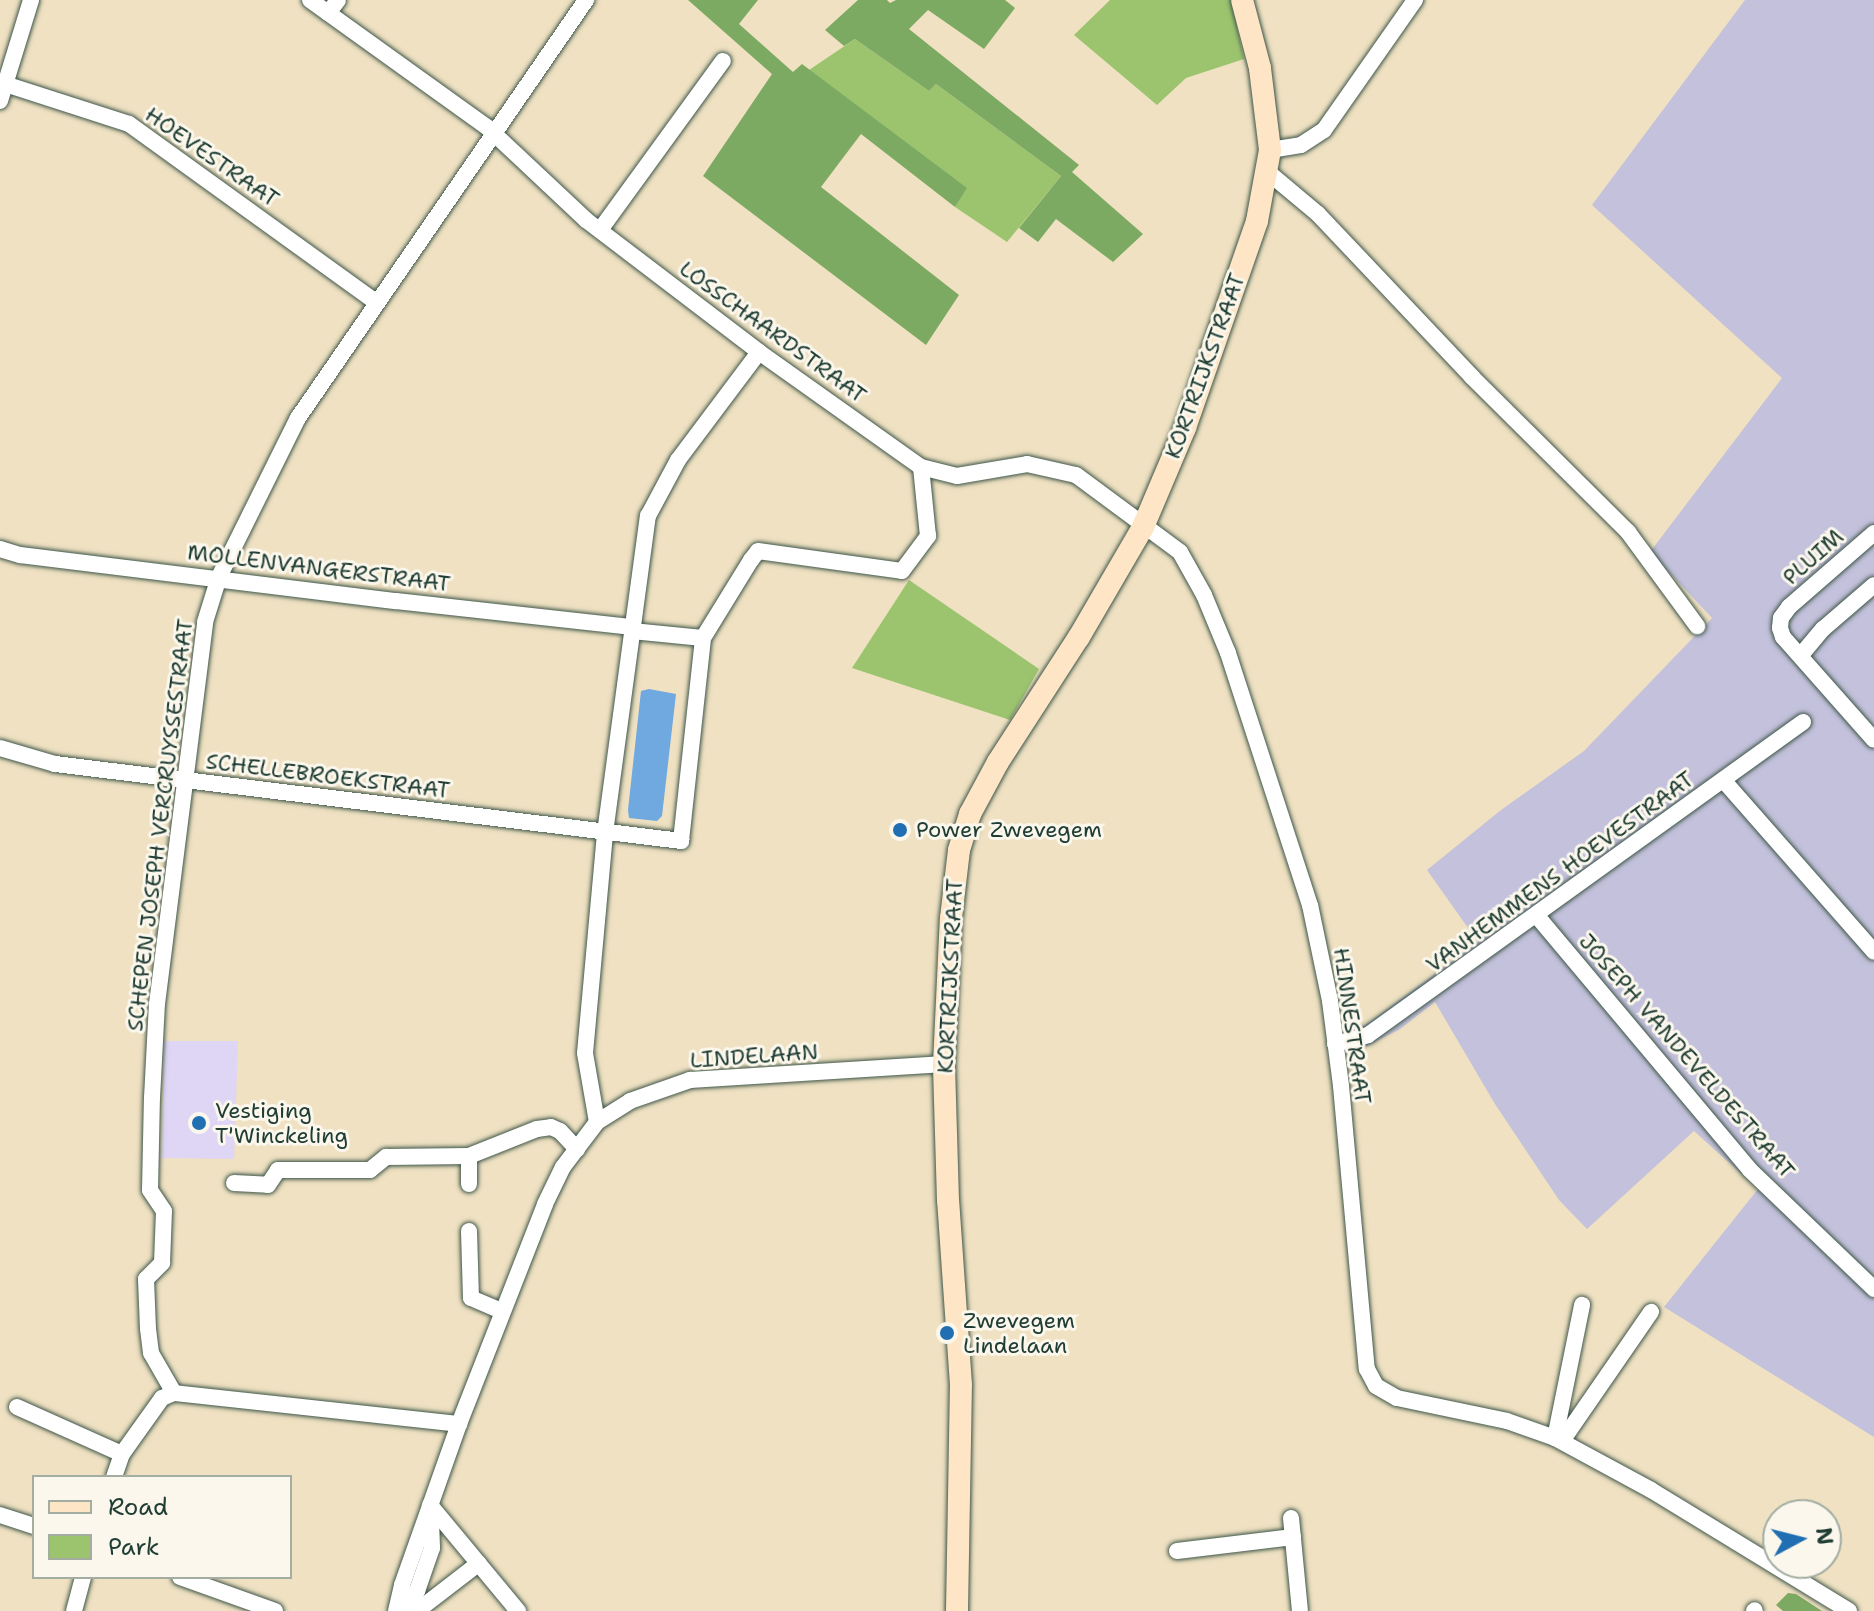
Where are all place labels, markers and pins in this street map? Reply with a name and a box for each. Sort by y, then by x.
place label: Power Zwevegem [916,817,1102,843]
marker: Power Zwevegem [891,821,909,839]
place label: Vestiging T'Winckeling [215,1097,348,1148]
marker: Vestiging T'Winckeling [190,1114,208,1132]
place label: Zwevegem Lindelaan [963,1307,1075,1358]
marker: Zwevegem Lindelaan [938,1324,956,1342]

